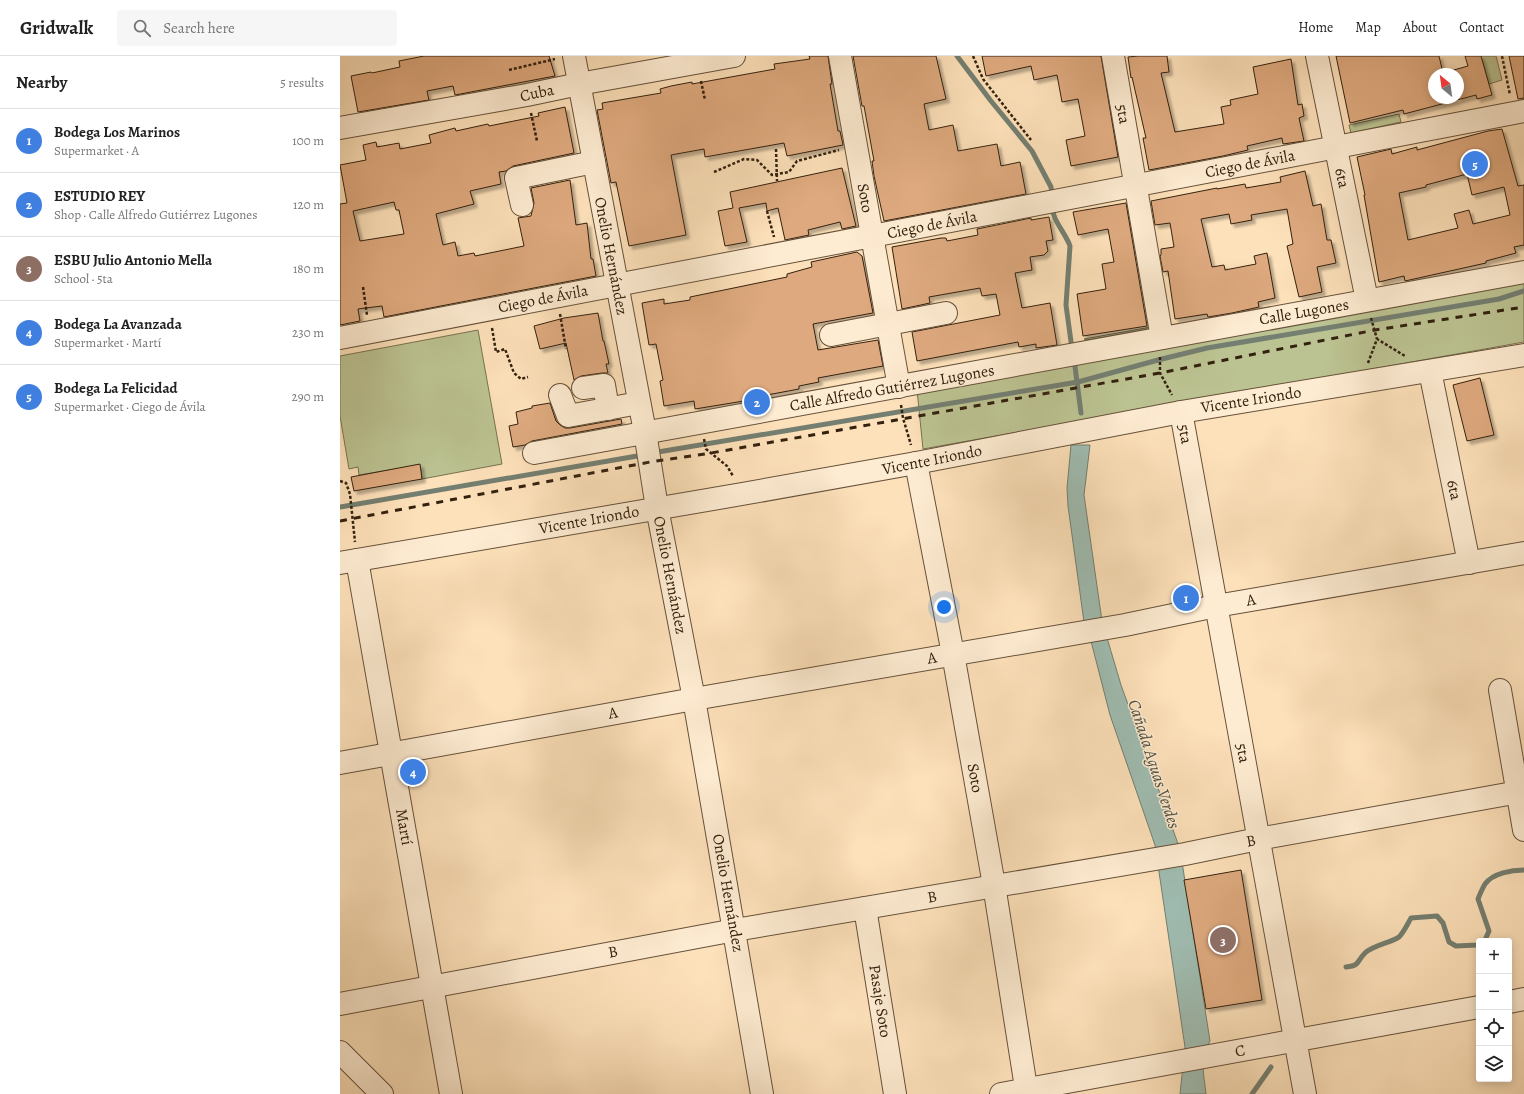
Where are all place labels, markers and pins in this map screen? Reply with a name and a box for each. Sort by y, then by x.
pin: 5 [1462,149,1488,179]
pin: 2 [744,387,770,417]
pin: 1 [1173,583,1199,613]
pin: 4 [400,757,426,787]
pin: 3 [1210,925,1236,955]

